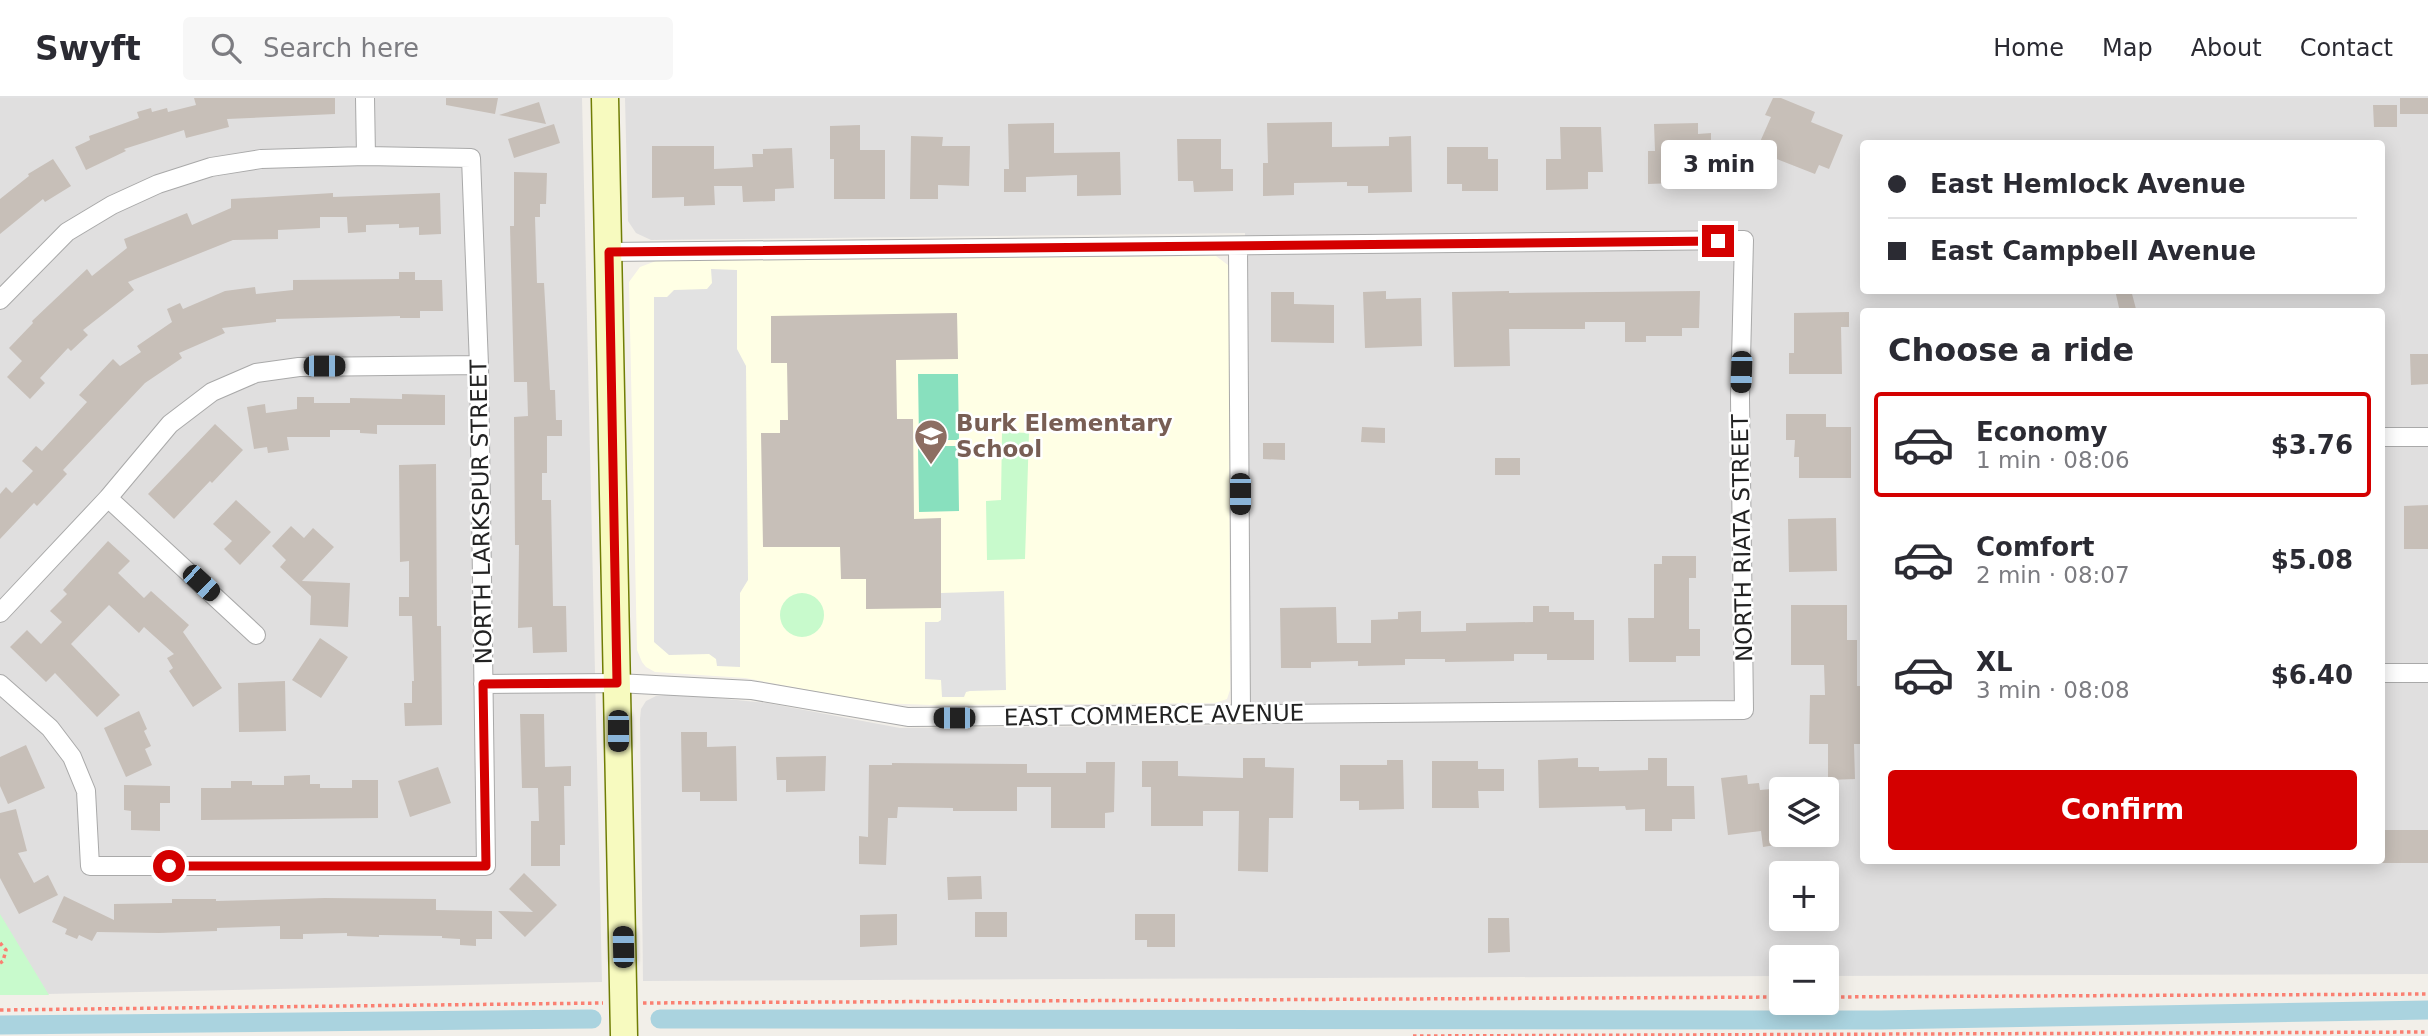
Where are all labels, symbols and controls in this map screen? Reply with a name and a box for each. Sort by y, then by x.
search box [183,17,673,80]
text: Swyft [35,29,141,68]
icon: search [207,29,245,67]
text: Search here [263,33,419,63]
text: Home [1993,34,2064,62]
text: Map [2102,34,2153,62]
text: About [2191,34,2262,62]
text: Contact [2300,34,2393,62]
callout: 3 min [1660,139,1776,188]
text: 3 min [1683,151,1755,177]
text: East Hemlock Avenue [1930,169,2246,199]
route end [1702,225,1734,257]
text: East Campbell Avenue [1930,236,2256,266]
text: Choose a ride [1888,331,2134,369]
car [1730,351,1753,393]
car [304,356,346,377]
street label: NORTH LARKSPUR STREET [465,358,497,665]
place label: Burk Elementary School [956,410,1173,462]
street label: NORTH RIATA STREET [1727,413,1757,662]
icon: car [1892,413,1955,476]
school or university icon: Burk Elementary School [912,417,950,466]
text: Economy [1976,417,2107,447]
text: $3.76 [2271,430,2353,460]
text: 1 min · 08:06 [1976,447,2130,473]
car [1230,473,1251,515]
icon: car [1892,528,1955,591]
text: Comfort [1976,532,2094,562]
text: $5.08 [2271,545,2353,575]
car [179,561,224,605]
text: 2 min · 08:07 [1976,562,2130,588]
icon: car [1892,643,1955,706]
text: XL [1976,647,2013,677]
text: $6.40 [2271,660,2353,690]
text: 3 min · 08:08 [1976,677,2130,703]
street label: EAST COMMERCE AVENUE [1004,699,1304,731]
car [934,708,976,729]
car [608,710,629,752]
button: Confirm [1888,770,2357,850]
map controls [1769,777,1839,1015]
button: layers [1769,777,1839,847]
route start [153,850,185,882]
button: + [1769,861,1839,931]
car [613,926,634,968]
button: − [1769,945,1839,1015]

